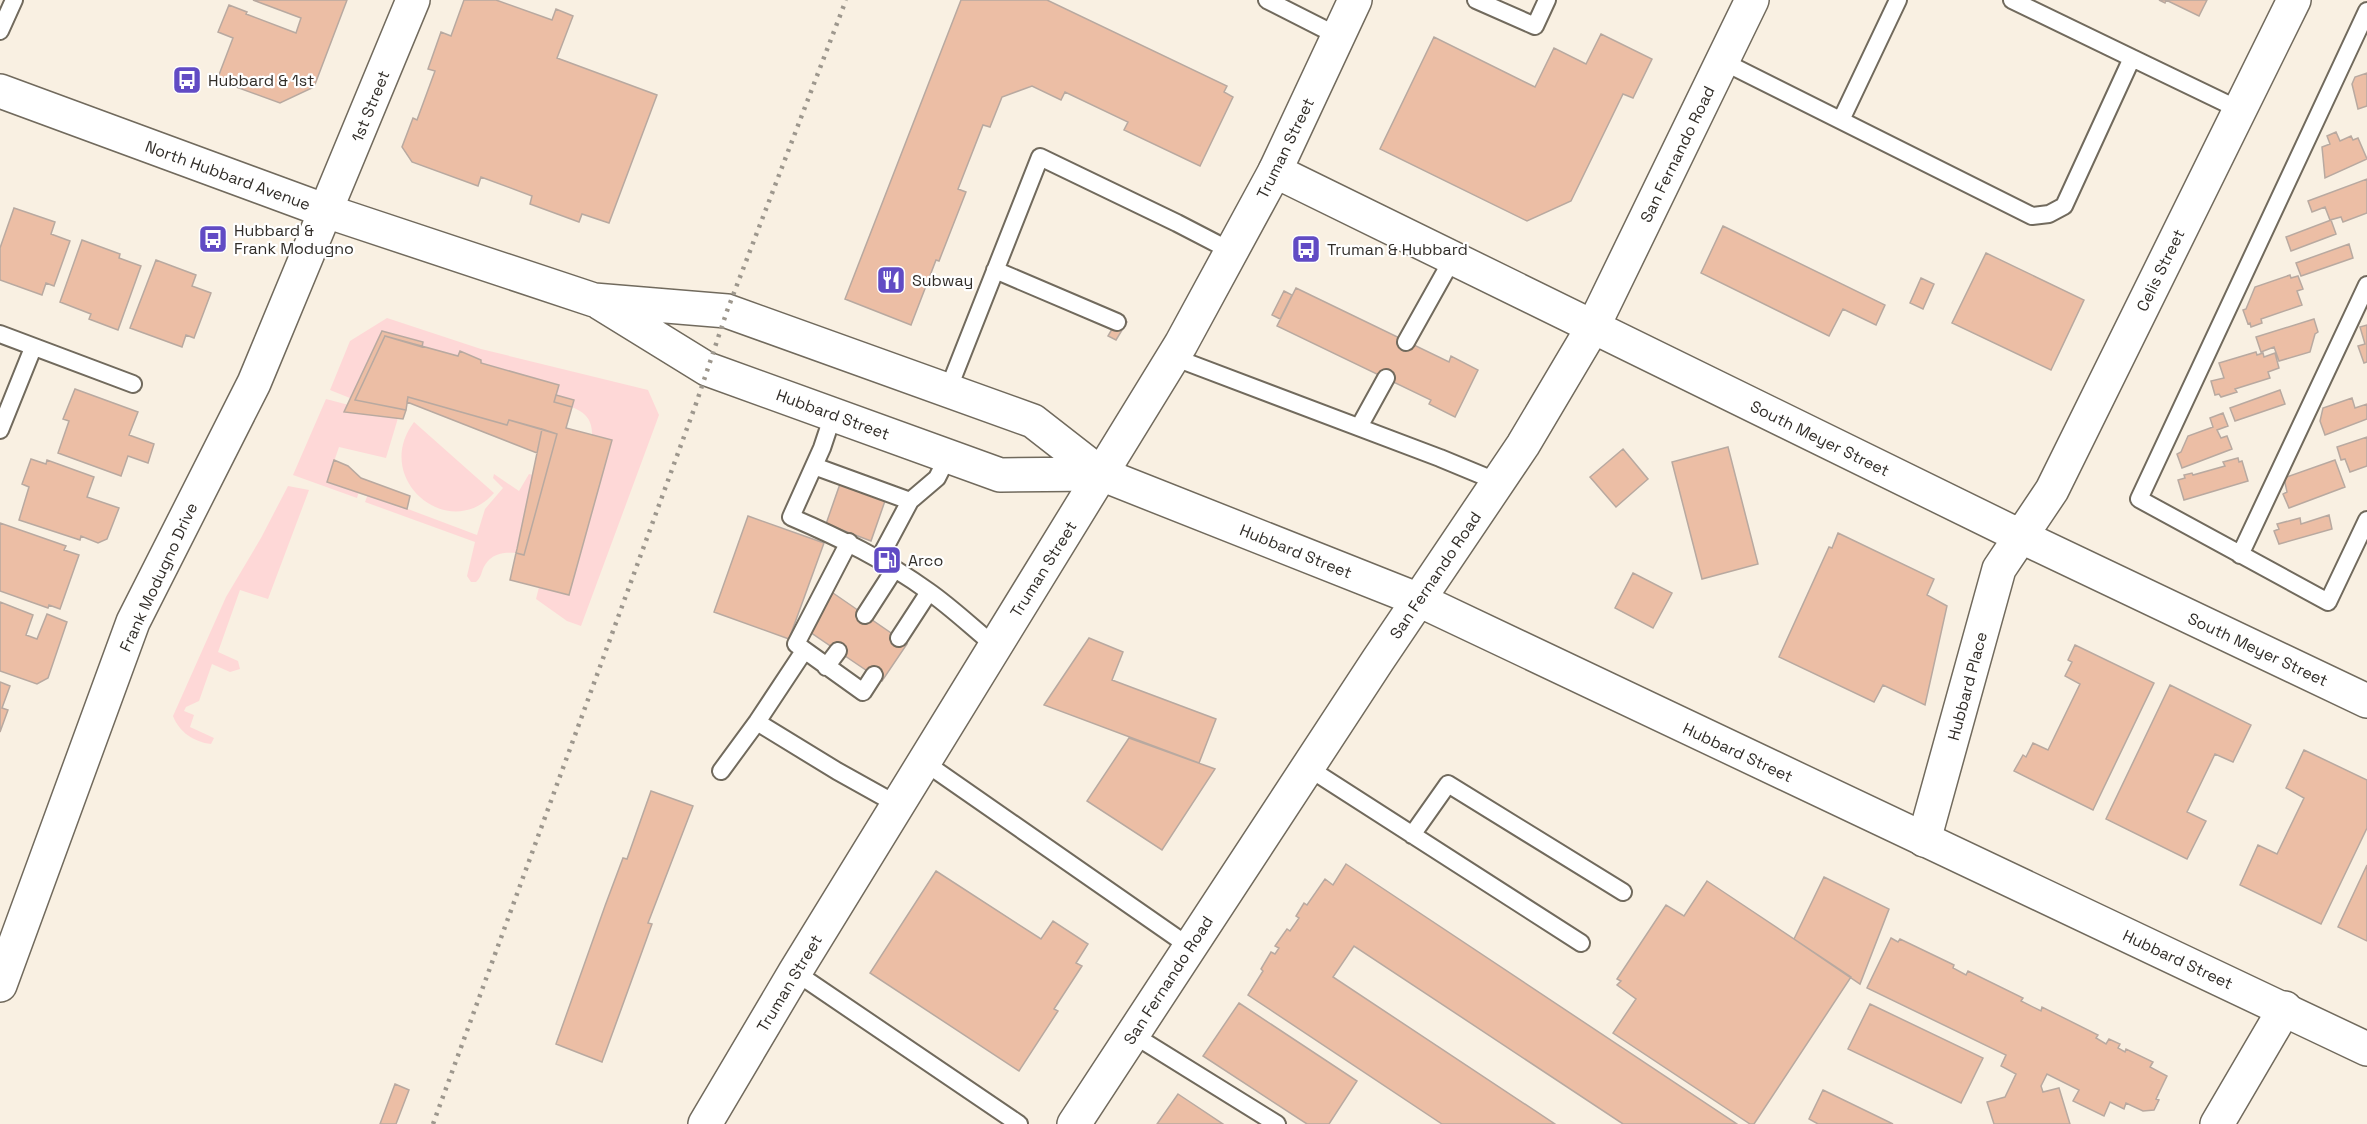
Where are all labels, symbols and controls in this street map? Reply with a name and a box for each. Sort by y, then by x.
bus stop icon: Hubbard & 1st [171,64,203,96]
street label: 1st Street [347,67,394,145]
place label: Hubbard & 1st [208,70,314,91]
street label: San Fernando Road [1635,82,1720,226]
street label: Truman Street [1252,94,1319,202]
street label: North Hubbard Avenue [142,136,313,215]
place label: Hubbard & Frank Modugno [234,220,354,259]
bus stop icon: Hubbard & Frank Modugno [197,223,229,255]
street label: Celis Street [2131,226,2189,315]
bus stop icon: Truman & Hubbard [1290,233,1322,265]
place label: Truman & Hubbard [1327,239,1468,260]
restaurant icon: Subway [875,264,907,296]
place label: Subway [912,270,973,291]
street label: Hubbard Street [773,384,892,445]
street label: South Meyer Street [1747,396,1893,481]
street label: Frank Modugno Drive [115,499,202,655]
street label: San Fernando Road [1385,507,1486,643]
street label: Truman Street [1005,517,1081,621]
street label: Hubbard Street [1237,519,1355,584]
fuel station icon: Arco [871,544,903,576]
place label: Arco [908,550,943,571]
street label: South Meyer Street [2184,608,2331,691]
street label: Hubbard Place [1943,629,1992,743]
street label: Hubbard Street [1679,718,1796,787]
street label: San Fernando Road [1119,912,1218,1049]
street label: Hubbard Street [2119,925,2236,994]
street label: Truman Street [752,931,827,1036]

